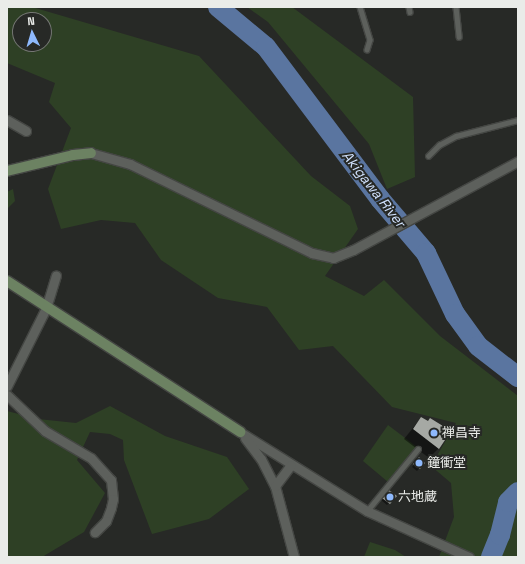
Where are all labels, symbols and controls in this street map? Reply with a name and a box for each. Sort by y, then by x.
north arrow [12,12,52,52]
text: N [27,14,35,28]
water label: Akigawa River [339,147,409,231]
place label: 禅昌寺 [442,425,481,441]
marker: 禅昌寺 [429,428,439,438]
place label: 鐘衝堂 [427,455,466,471]
marker: 鐘衝堂 [414,458,424,468]
place label: 六地蔵 [398,489,437,505]
marker: 六地蔵 [385,492,395,502]

